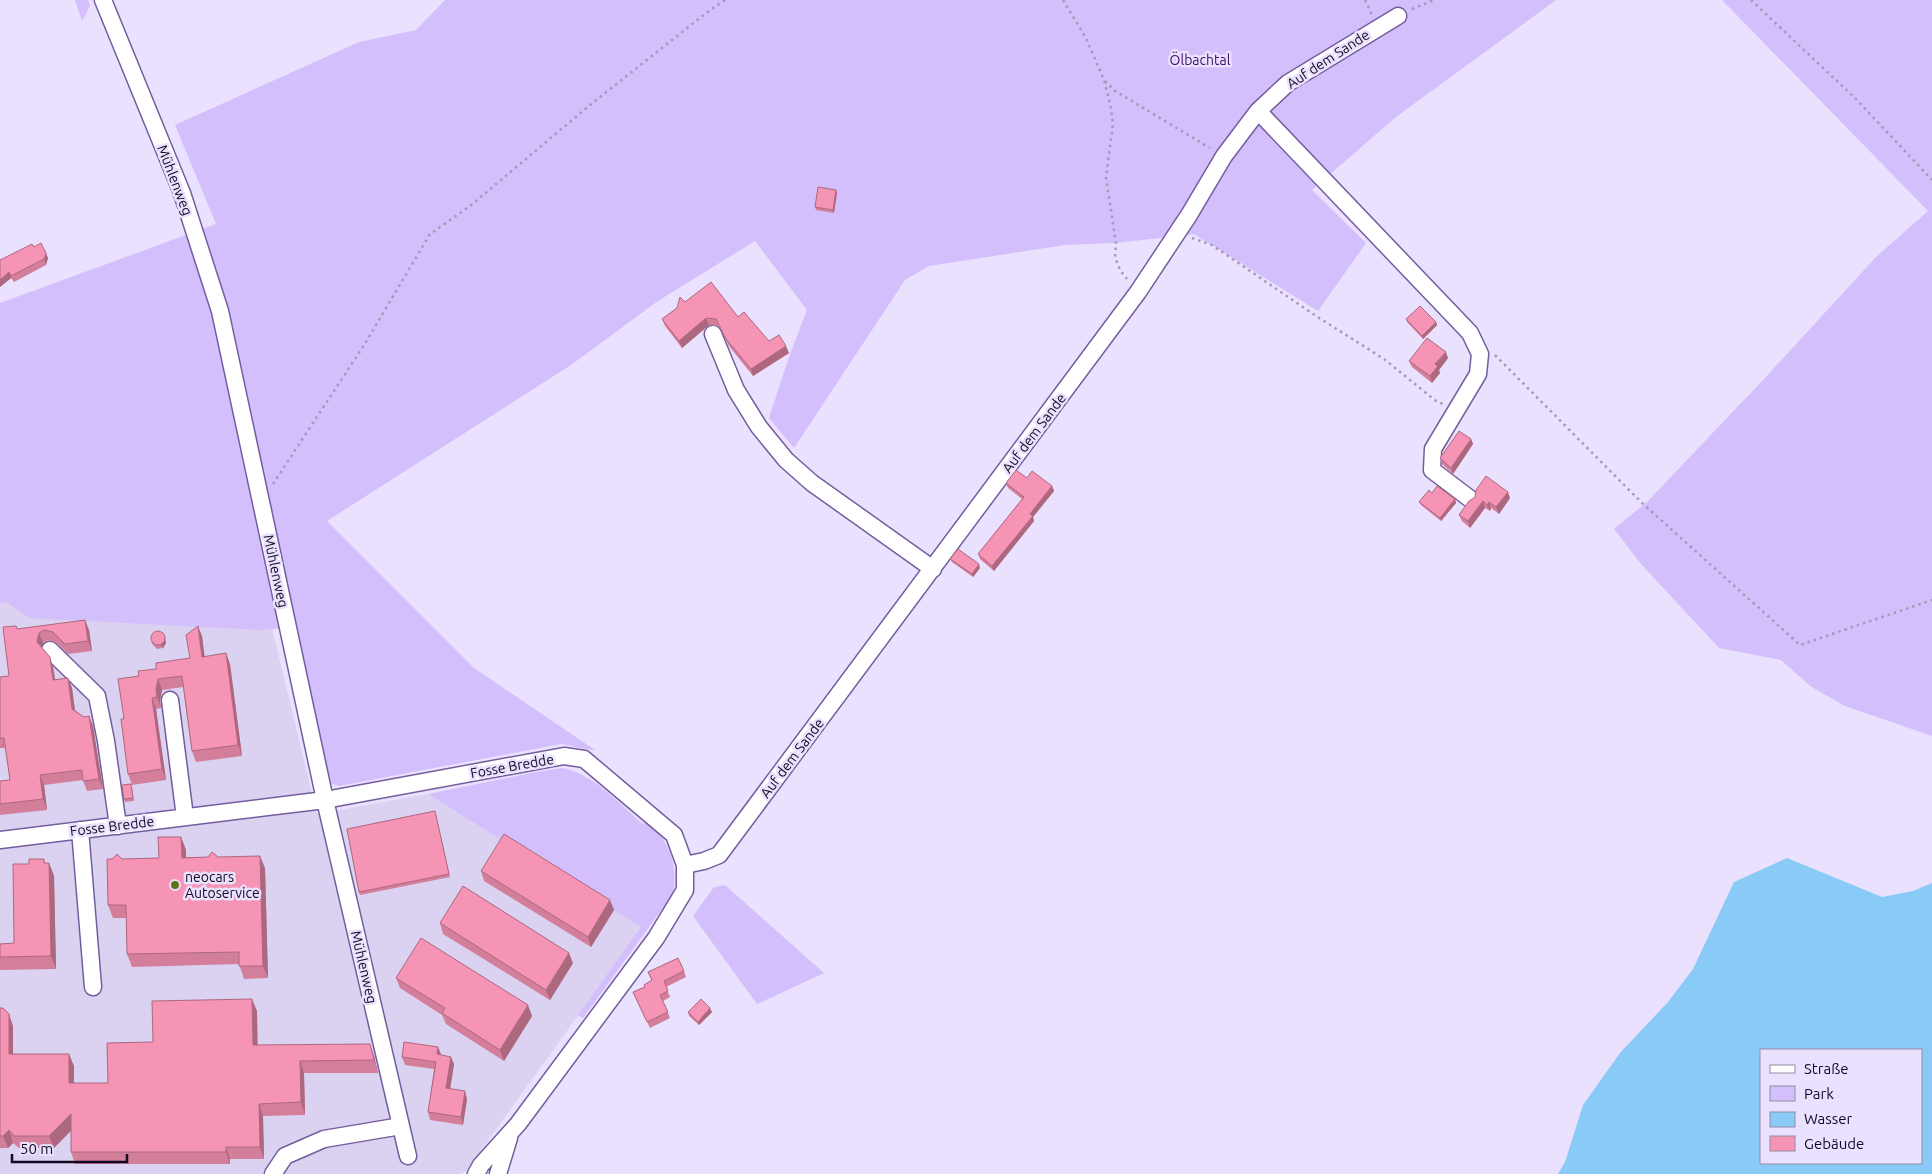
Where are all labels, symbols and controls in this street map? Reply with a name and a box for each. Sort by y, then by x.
street label: Auf dem Sande [1284,26,1372,92]
park label: Ölbachtal [1170,51,1231,68]
street label: Mühlenweg [154,143,196,217]
street label: Auf dem Sande [999,390,1069,476]
street label: Mühlenweg [260,533,292,609]
street label: Auf dem Sande [757,715,827,801]
street label: Fosse Bredde [469,751,555,781]
street label: Fosse Bredde [69,813,155,839]
place label: neocars Autoservice [185,869,260,901]
marker: neocars Autoservice [169,879,181,891]
street label: Mühlenweg [348,929,380,1005]
legend [1760,1049,1922,1164]
text: Straße [1804,1060,1848,1077]
text: Park [1804,1085,1834,1102]
text: Wasser [1804,1110,1853,1127]
scale bar [12,1132,128,1164]
text: Gebäude [1804,1135,1864,1152]
text: 50 m [20,1140,53,1157]

